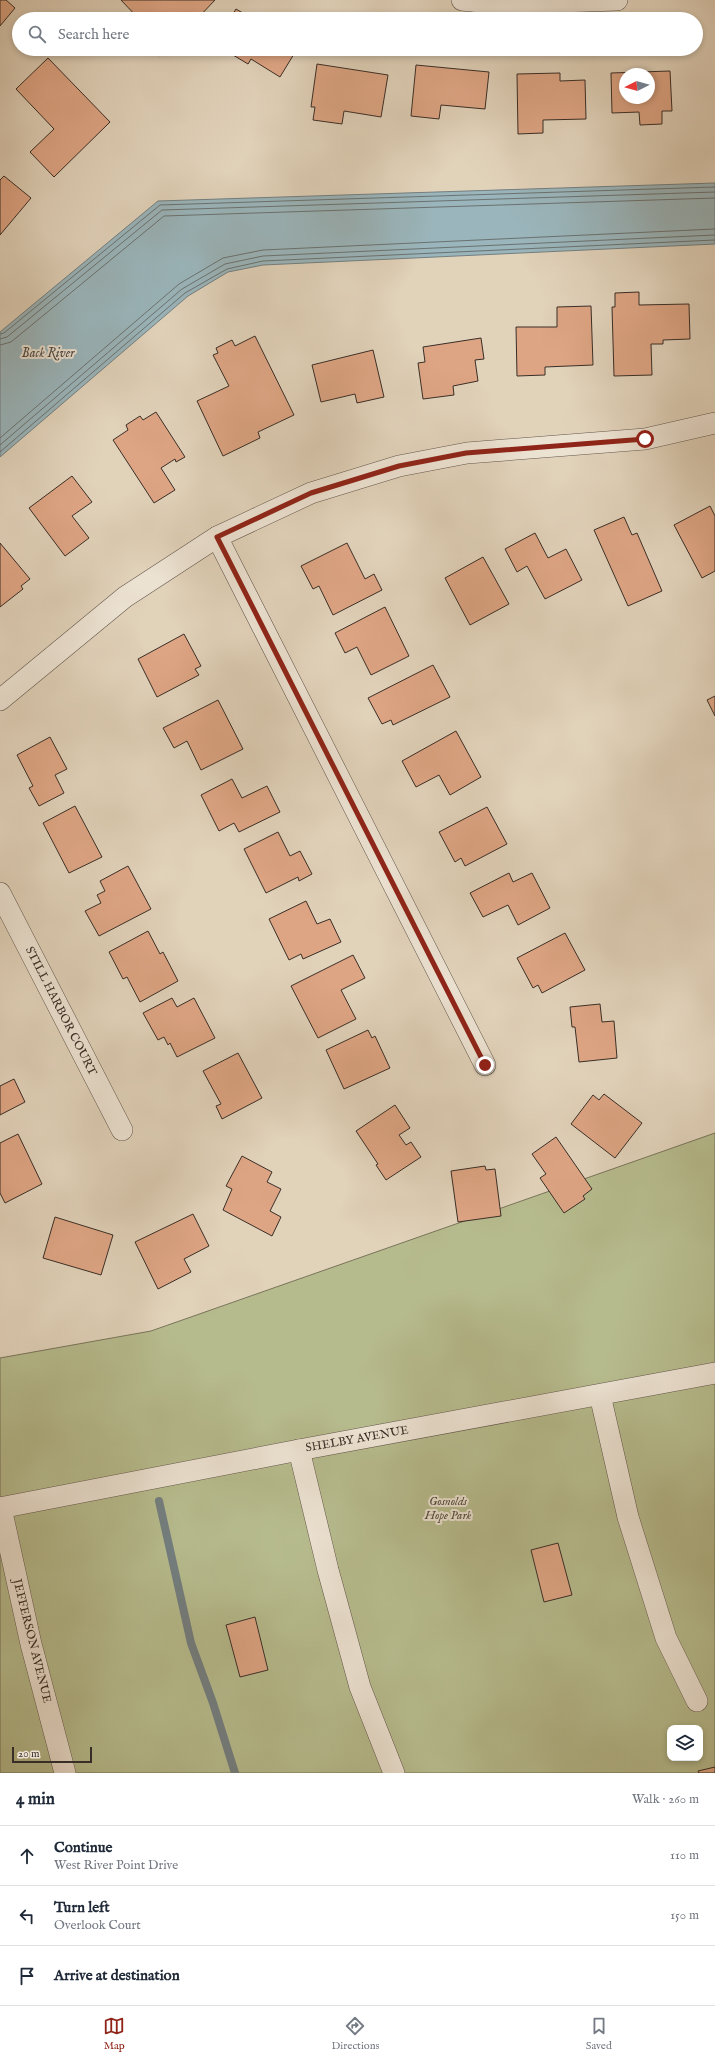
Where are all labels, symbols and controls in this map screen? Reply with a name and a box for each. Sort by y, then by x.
search box [12,12,703,56]
icon: search [26,23,48,45]
text: Search here [58,25,129,44]
north arrow [619,68,655,104]
water label: Back River [22,345,75,362]
route start [636,430,654,448]
street label: STILL HARBOR COURT [22,944,100,1078]
route end [476,1056,494,1074]
street label: SHELBY AVENUE [304,1423,410,1455]
park label: Gosnolds Hope Park [424,1494,471,1523]
street label: JEFFERSON AVENUE [8,1575,55,1705]
map controls [667,1725,703,1761]
button: layers [667,1725,703,1761]
scale bar [12,1745,92,1764]
text: 20 m [18,1747,39,1761]
text: 4 min [16,1789,55,1810]
text: Walk · 260 m [632,1791,699,1808]
text: Continue [54,1838,112,1857]
icon: ahead [16,1845,38,1867]
text: 110 m [670,1847,699,1864]
text: West River Point Drive [54,1857,178,1874]
text: Turn left [54,1898,110,1917]
icon: left [16,1905,38,1927]
text: 150 m [670,1907,699,1924]
text: Overlook Court [54,1917,141,1934]
icon: arrive [16,1965,38,1987]
text: Arrive at destination [54,1966,180,1985]
tab: Map [103,2015,125,2053]
tab: Directions [332,2015,379,2053]
tab: Saved [586,2015,612,2053]

